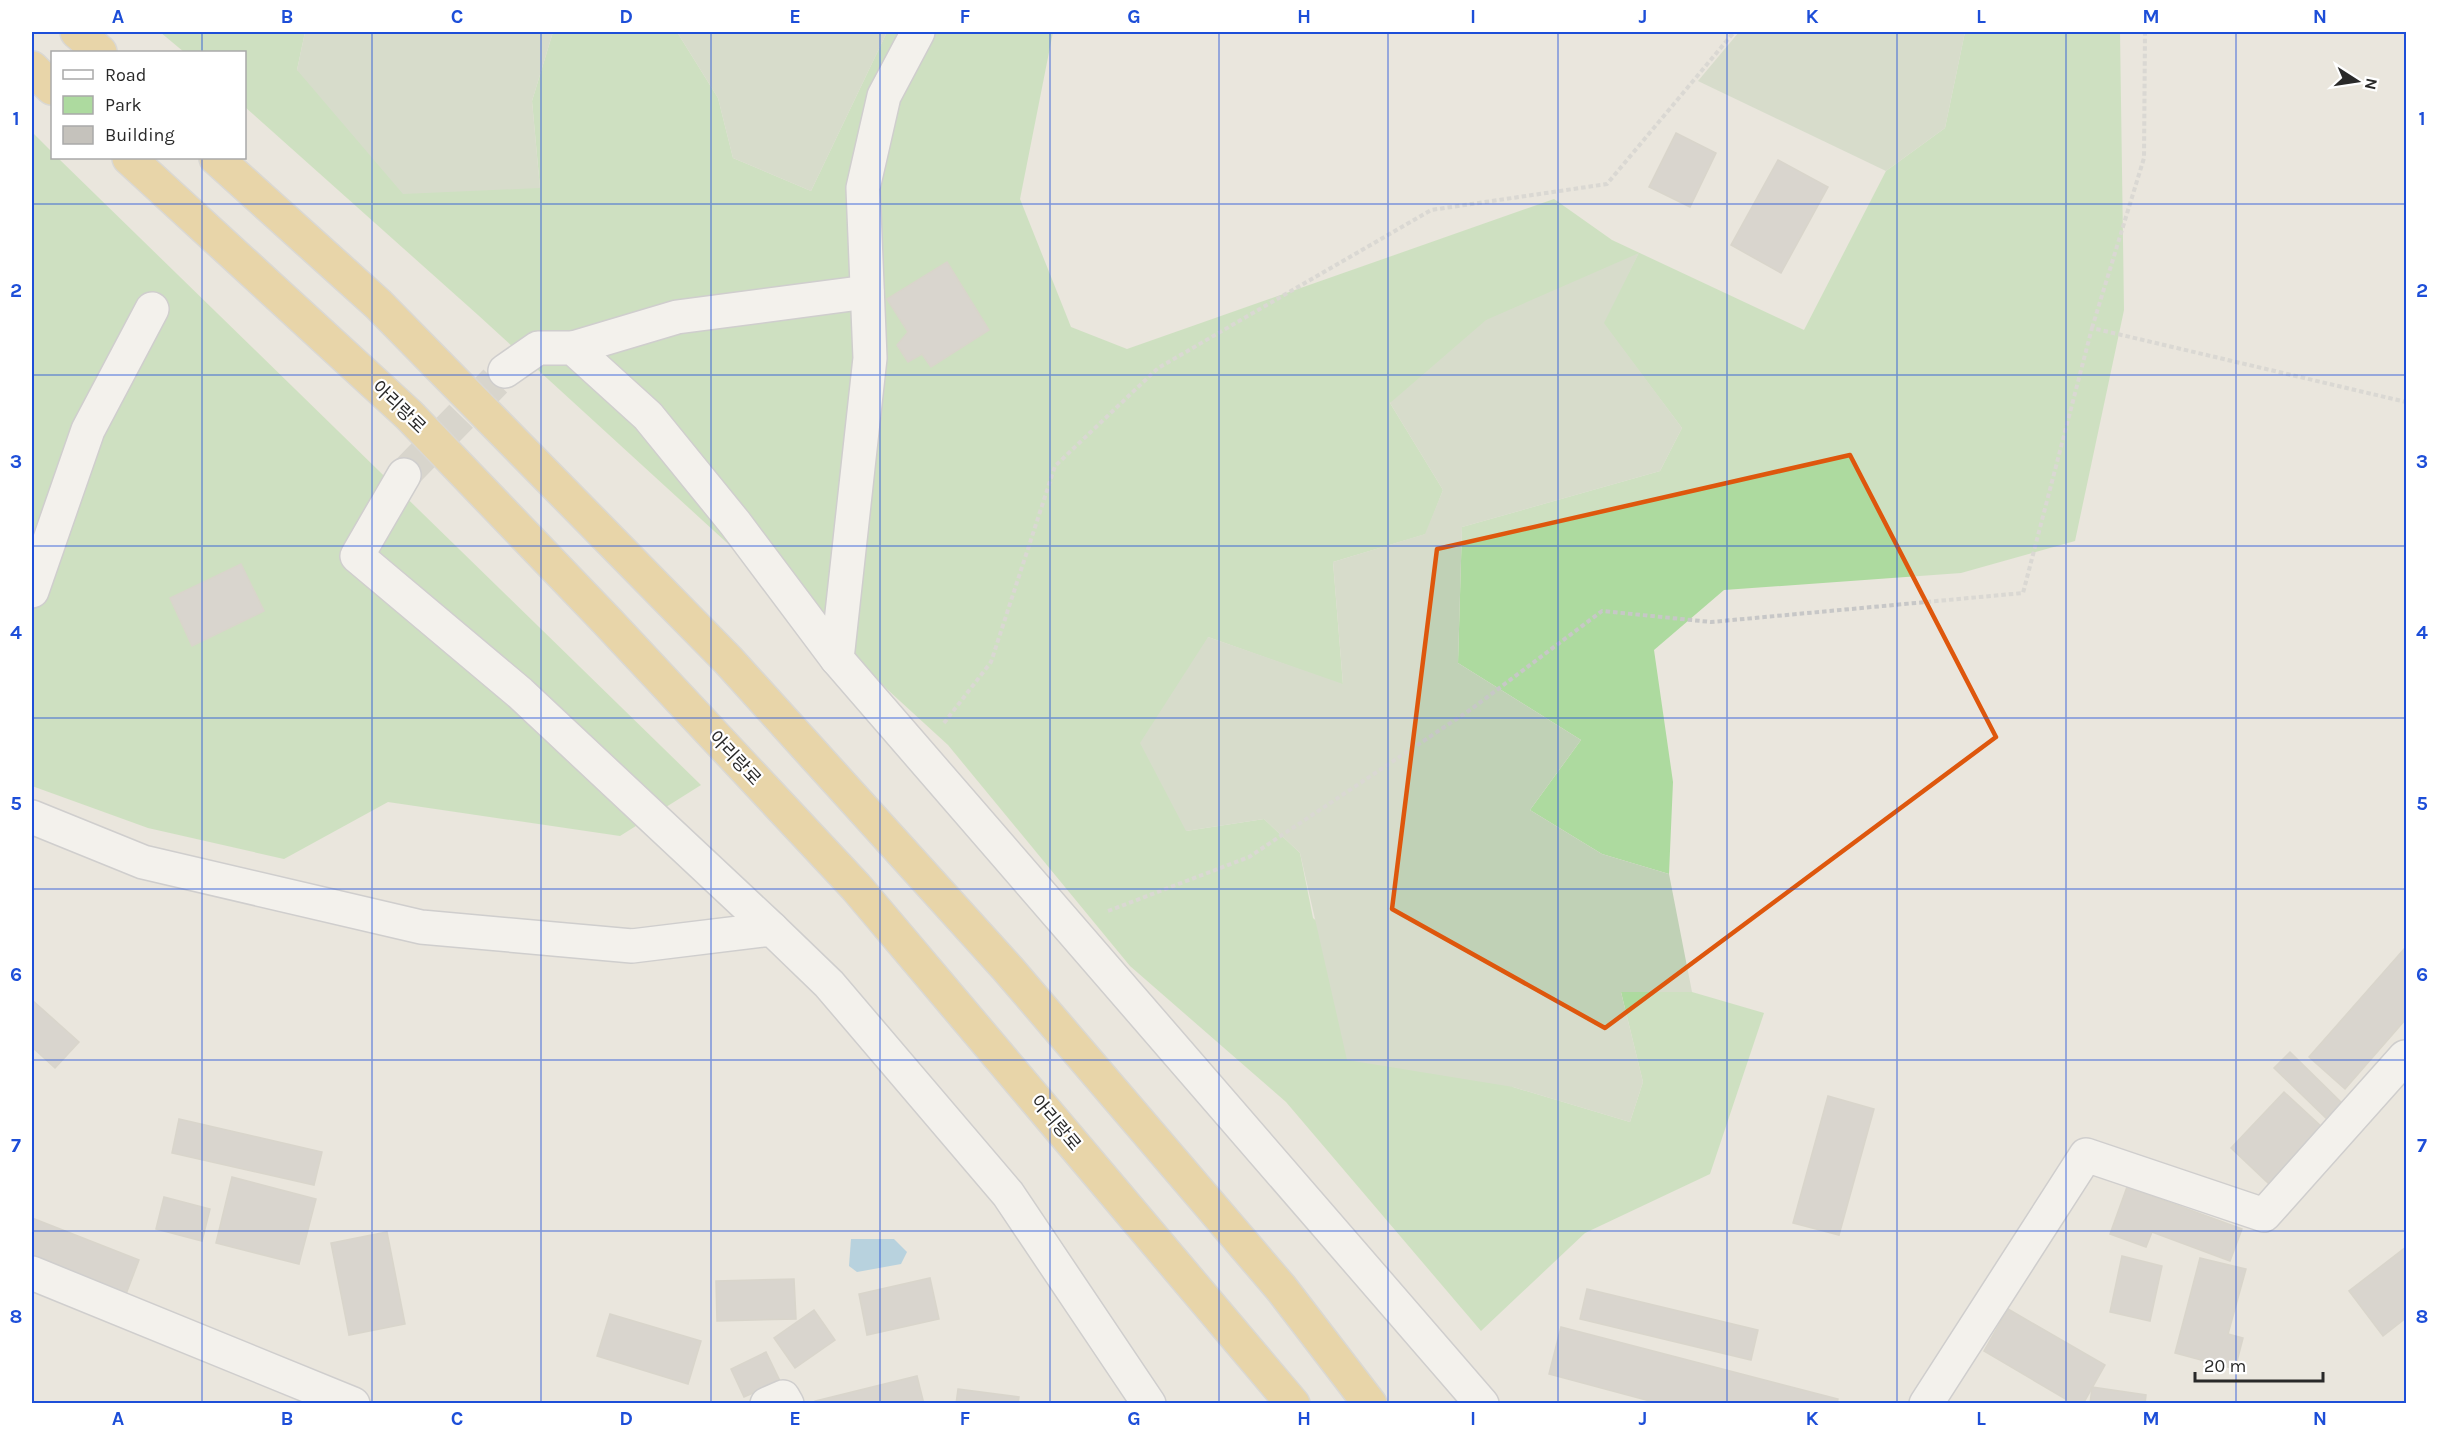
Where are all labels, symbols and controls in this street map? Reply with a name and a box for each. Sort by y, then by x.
text: A [112,5,125,28]
text: B [281,5,293,28]
text: C [451,5,463,28]
text: D [619,5,633,28]
text: E [789,5,801,28]
text: F [960,5,971,28]
text: G [1127,5,1141,28]
text: H [1297,5,1311,28]
text: I [1470,5,1476,28]
text: J [1639,5,1647,28]
text: K [1805,5,1819,28]
text: L [1976,5,1986,28]
text: M [2142,5,2160,28]
text: N [2313,5,2327,28]
legend [51,51,246,159]
north arrow [2327,51,2387,111]
text: Road [105,64,146,86]
text: N [2361,76,2382,92]
text: Park [105,94,142,116]
text: 1 [12,107,20,130]
text: 1 [2418,107,2426,130]
text: Building [105,124,175,146]
text: 2 [10,279,22,302]
text: 2 [2416,279,2428,302]
street label: 아리랑로 [368,376,430,438]
text: 3 [10,450,22,473]
text: 3 [2416,450,2428,473]
text: 4 [10,621,22,644]
text: 4 [2416,621,2428,644]
street label: 아리랑로 [704,726,766,790]
text: 5 [10,792,22,815]
text: 5 [2416,792,2428,815]
text: 6 [10,963,22,986]
text: 6 [2416,963,2428,986]
street label: 아리랑로 [1026,1091,1086,1155]
text: 7 [11,1134,21,1157]
text: 7 [2417,1134,2427,1157]
text: 8 [10,1305,22,1328]
text: 8 [2416,1305,2428,1328]
scale bar [2195,1345,2322,1383]
text: 20 m [2204,1355,2246,1377]
text: A [112,1407,125,1430]
text: B [281,1407,293,1430]
text: C [451,1407,463,1430]
text: D [619,1407,633,1430]
text: E [789,1407,801,1430]
text: F [960,1407,971,1430]
text: G [1127,1407,1141,1430]
text: H [1297,1407,1311,1430]
text: I [1470,1407,1476,1430]
text: J [1639,1407,1647,1430]
text: K [1805,1407,1819,1430]
text: L [1976,1407,1986,1430]
text: M [2142,1407,2160,1430]
text: N [2313,1407,2327,1430]

